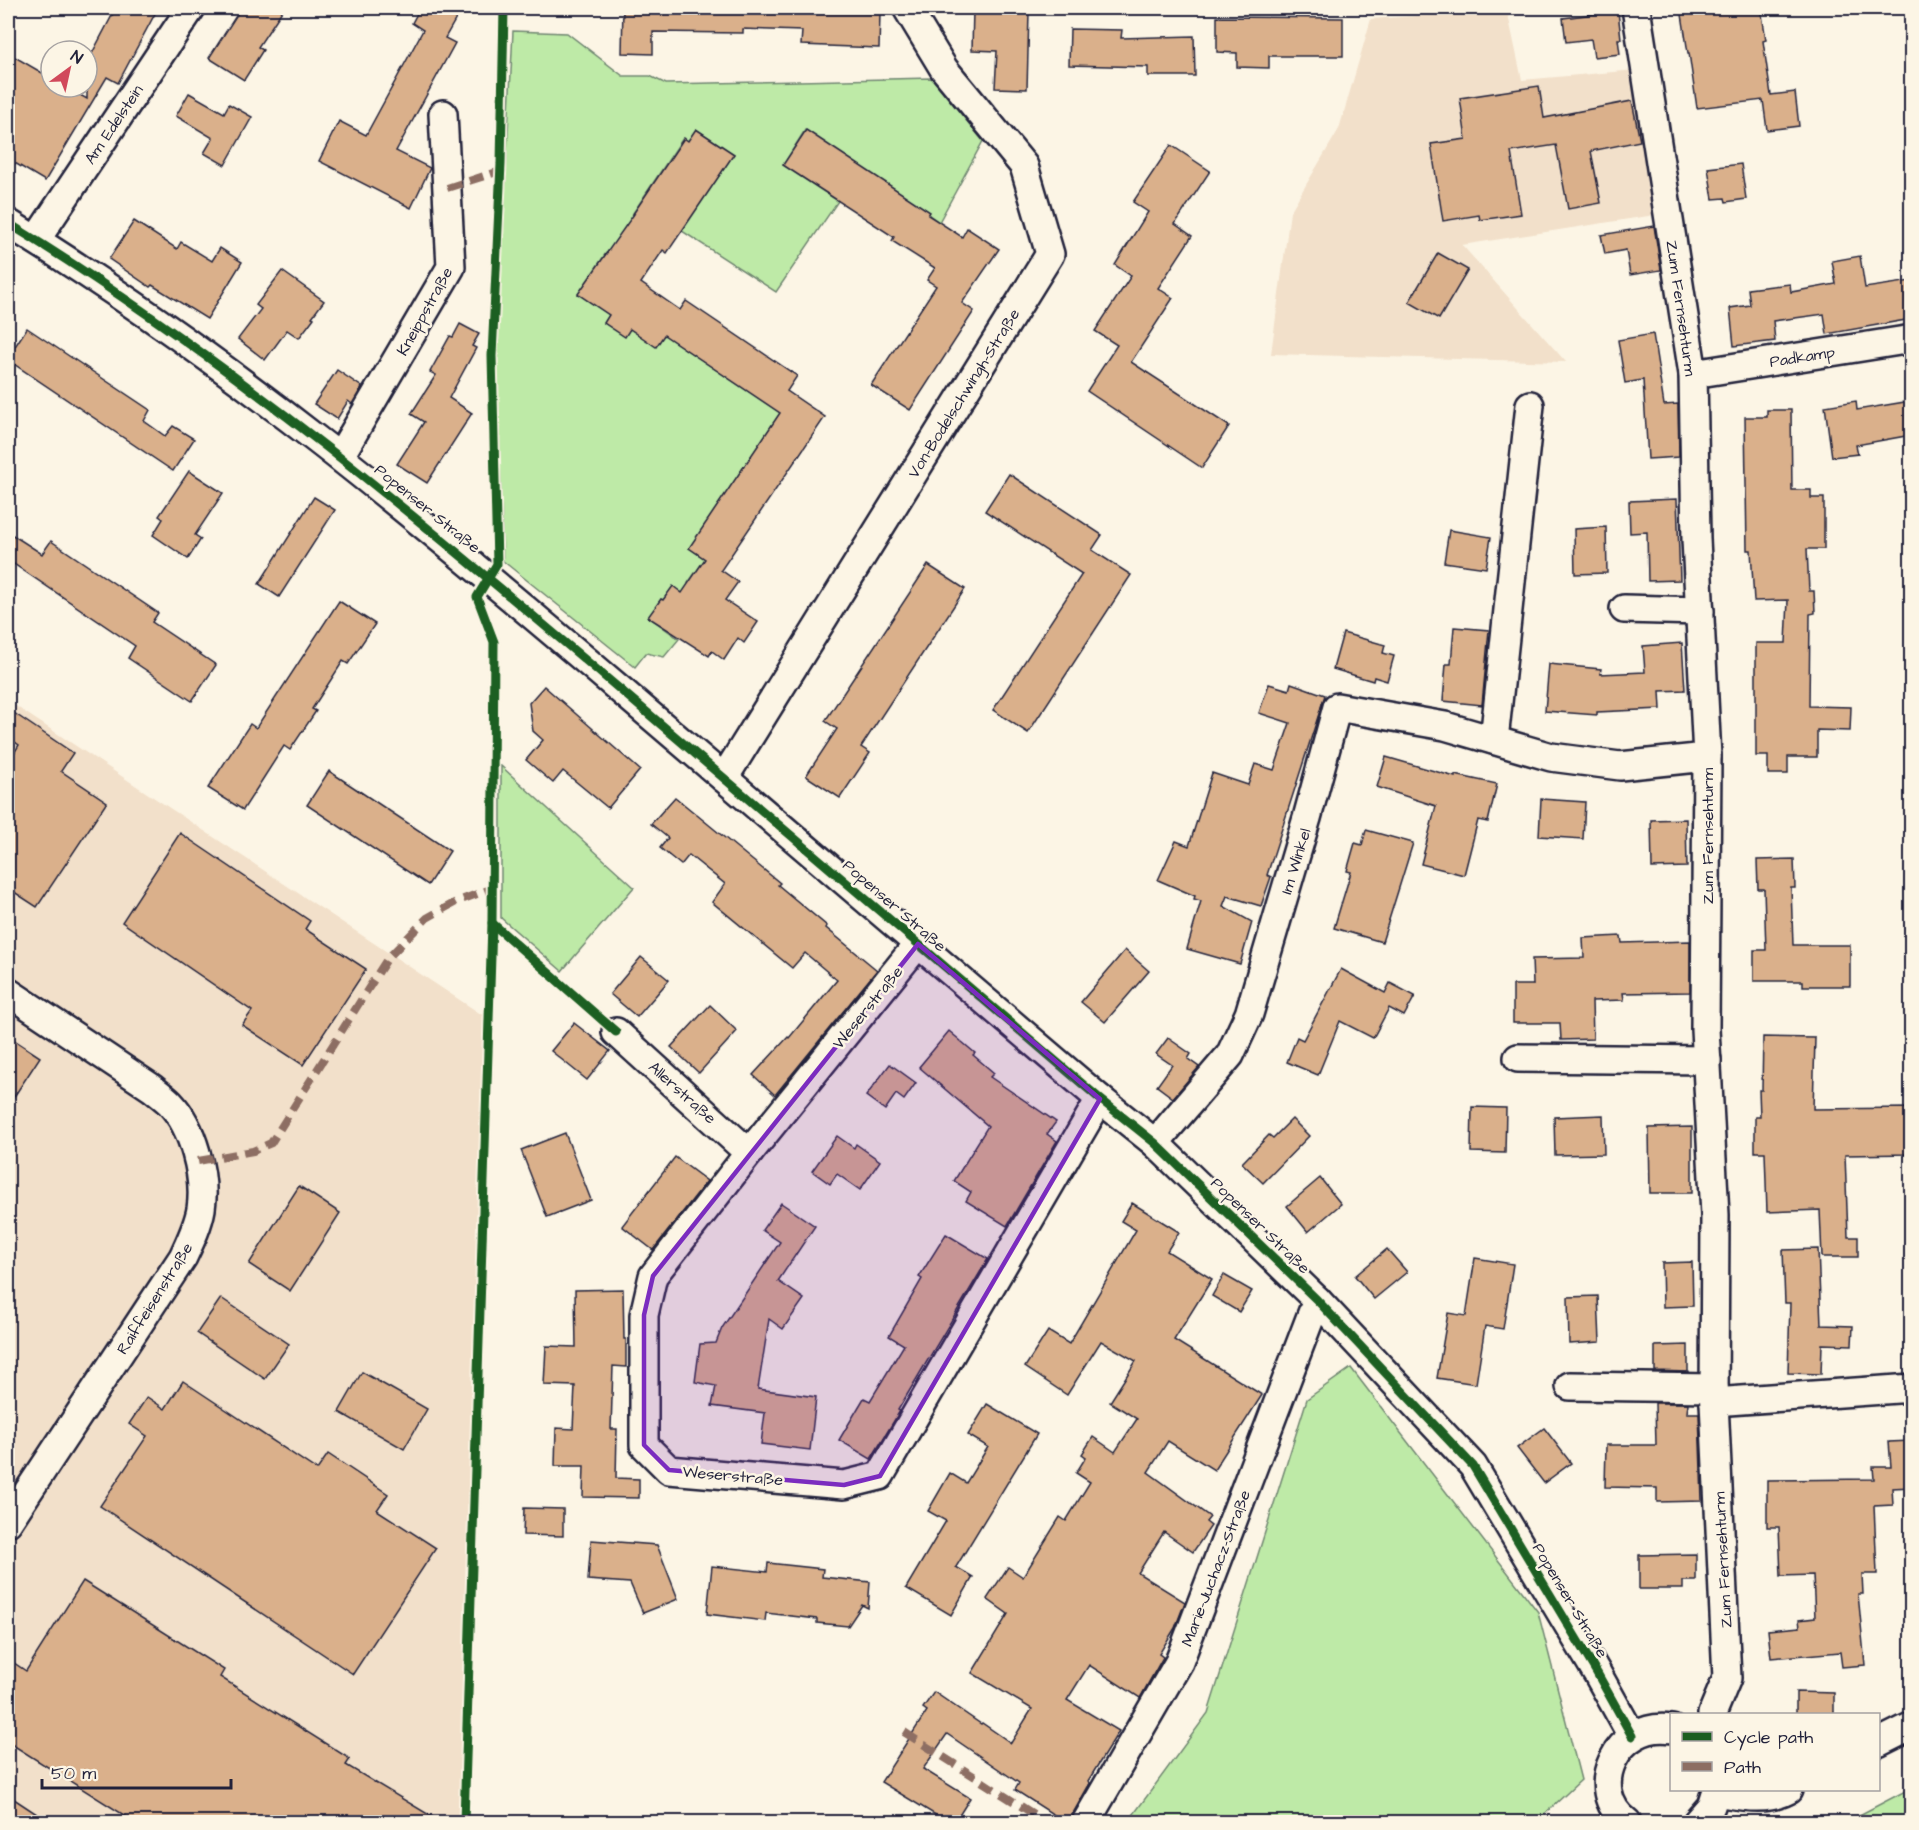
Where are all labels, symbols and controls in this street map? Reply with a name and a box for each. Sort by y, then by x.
north arrow [39,39,99,99]
text: N [66,45,87,69]
street label: Am Edelstein [79,80,149,169]
street label: Zum Fernsehturm [1661,239,1701,378]
street label: Kneippstraße [391,263,458,360]
street label: Von-Bodelschwingh-Straße [903,304,1026,483]
street label: Padkamp [1768,341,1837,373]
street label: Popenser Straße [370,459,485,559]
street label: Zum Fernsehturm [1697,767,1719,904]
street label: Im Winkel [1276,826,1316,897]
street label: Popenser Straße [838,855,951,957]
street label: Weserstraße [828,961,908,1054]
street label: Allerstraße [644,1056,721,1129]
street label: Popenser Straße [1206,1173,1315,1279]
street label: Raiffeisenstraße [112,1238,198,1359]
street label: Weserstraße [682,1461,784,1491]
street label: Marie-Juchacz-Straße [1176,1487,1256,1650]
street label: Zum Fernsehturm [1708,1491,1738,1629]
street label: Popenser Straße [1527,1539,1613,1662]
legend [1670,1713,1880,1791]
text: Cycle path [1724,1725,1813,1751]
scale bar [42,1752,231,1790]
text: Path [1724,1755,1761,1780]
text: 50 m [51,1761,96,1786]

